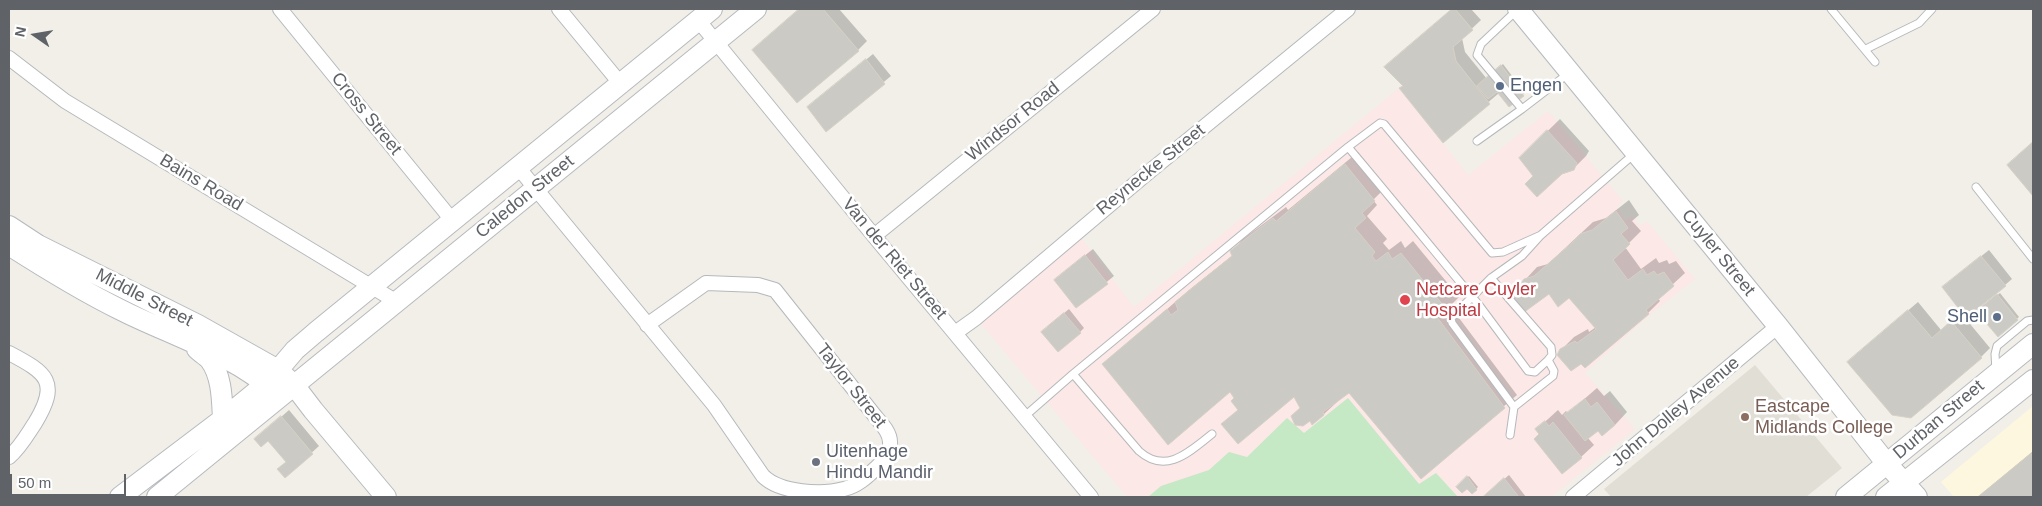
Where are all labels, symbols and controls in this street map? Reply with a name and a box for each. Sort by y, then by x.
north arrow [10,10,60,60]
text: N [11,25,29,38]
street label: Cross Street [326,68,406,160]
place label: Engen [1510,75,1562,97]
street label: Windsor Road [962,78,1064,166]
marker: Engen [1494,80,1506,92]
street label: Reynecke Street [1092,120,1210,220]
street label: Bains Road [156,150,246,216]
street label: Caledon Street [472,151,578,243]
street label: Van der Riet Street [837,194,951,324]
street label: Cuyler Street [1677,205,1759,301]
street label: Middle Street [92,264,196,332]
place label: Netcare Cuyler Hospital [1416,279,1536,322]
marker: Netcare Cuyler Hospital [1398,293,1412,307]
place label: Shell [1947,306,1987,328]
marker: Shell [1991,311,2003,323]
street label: Taylor Street [811,340,891,432]
street label: John Dolley Avenue [1608,352,1744,472]
street label: Durban Street [1889,376,1989,464]
place label: Eastcape Midlands College [1755,396,1893,438]
marker: Eastcape Midlands College [1739,411,1751,423]
place label: Uitenhage Hindu Mandir [826,441,933,484]
marker: Uitenhage Hindu Mandir [810,456,822,468]
scale bar [12,464,129,496]
text: 50 m [18,474,51,491]

